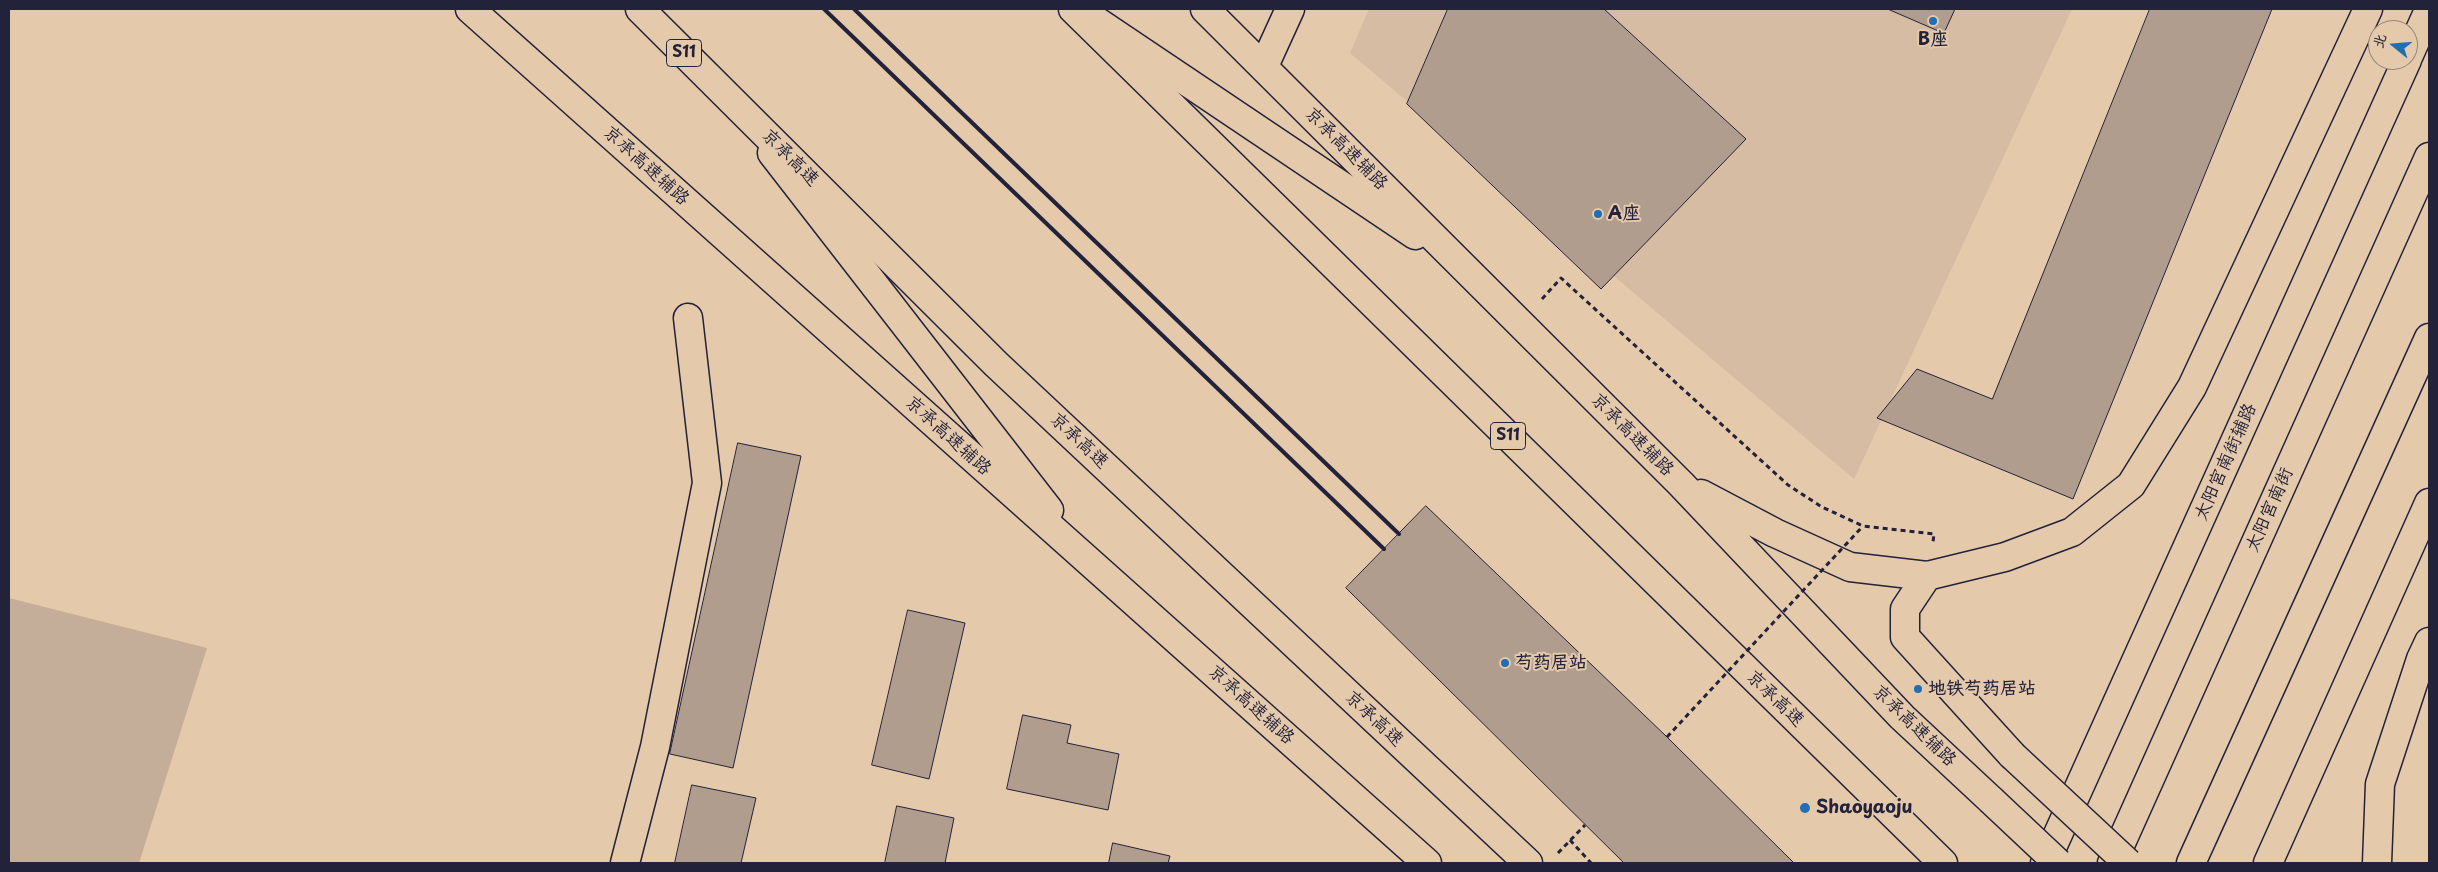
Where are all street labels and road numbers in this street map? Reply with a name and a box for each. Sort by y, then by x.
road number: S11 [666,40,702,66]
street label: 京承高速辅路 [1300,103,1392,195]
street label: 京承高速辅路 [599,122,693,210]
street label: 京承高速 [757,125,823,191]
street label: 京承高速辅路 [1586,389,1678,481]
street label: 京承高速辅路 [901,392,995,480]
street label: 太阳宫南街辅路 [2191,400,2261,524]
street label: 京承高速 [1045,409,1113,473]
road number: S11 [1490,422,1526,450]
street label: 太阳宫南街 [2242,464,2298,556]
street label: 京承高速辅路 [1204,661,1298,749]
street label: 京承高速 [1742,666,1808,732]
street label: 京承高速辅路 [1868,681,1960,771]
street label: 京承高速 [1340,687,1408,751]

